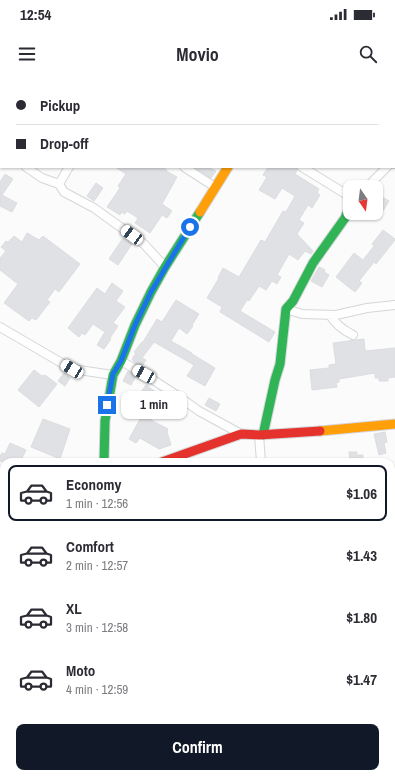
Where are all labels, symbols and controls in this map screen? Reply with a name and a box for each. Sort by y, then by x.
text: 12:54 [20,4,51,25]
text: Movio [176,42,219,67]
icon: menu [16,43,38,65]
icon: search [357,43,379,65]
text: Pickup [40,95,80,116]
text: Drop-off [40,133,89,154]
north arrow [343,180,383,220]
map controls [343,180,383,220]
route start [181,218,199,236]
car [119,223,145,247]
car [59,358,85,380]
car [131,363,157,385]
callout: 1 min [121,391,187,419]
route end [98,396,116,414]
text: 1 min [140,396,168,413]
text: Economy [66,474,121,495]
icon: car [18,475,54,511]
text: $1.06 [346,483,377,504]
text: 1 min · 12:56 [66,495,128,512]
text: Comfort [66,536,114,557]
icon: car [18,537,54,573]
text: $1.43 [346,545,377,566]
text: 2 min · 12:57 [66,557,128,574]
text: XL [66,598,82,619]
icon: car [18,599,54,635]
text: $1.80 [346,607,377,628]
text: 3 min · 12:58 [66,619,128,636]
text: Moto [66,660,95,681]
icon: car [18,661,54,697]
text: $1.47 [346,669,377,690]
text: 4 min · 12:59 [66,681,128,698]
button: Confirm [16,724,379,770]

